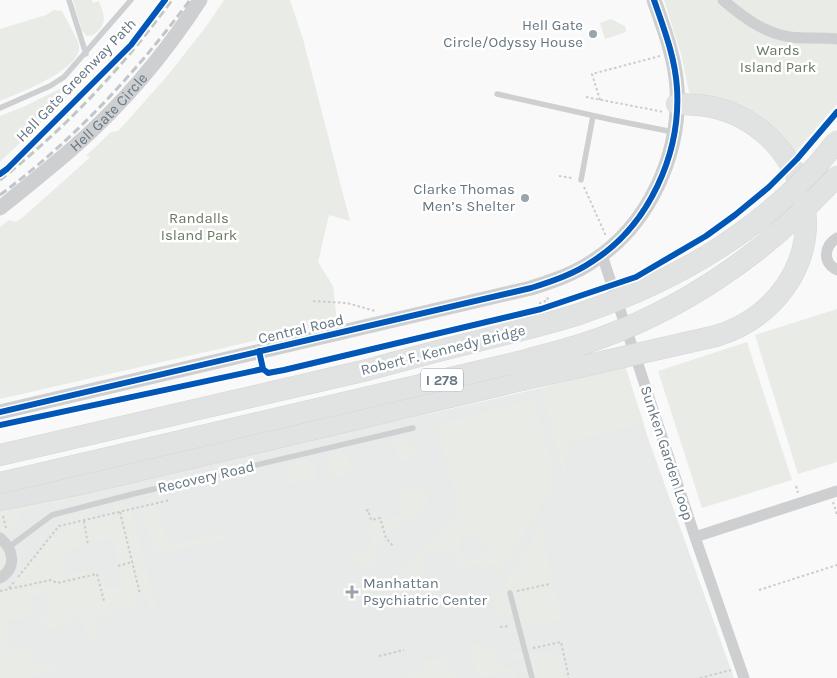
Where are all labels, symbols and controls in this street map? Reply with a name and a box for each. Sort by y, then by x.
street label: Hell Gate Greenway Path [12,14,140,146]
place label: Hell Gate Circle/Odyssy House [443,16,583,51]
marker: Hell Gate Circle/Odyssy House [587,28,599,40]
park label: Wards Island Park [740,41,816,76]
street label: Hell Gate Circle [66,69,151,155]
place label: Clarke Thomas Men’s Shelter [413,180,516,215]
marker: Clarke Thomas Men’s Shelter [519,192,531,204]
park label: Randalls Island Park [161,209,237,244]
street label: Central Road [256,310,346,348]
street label: Robert F. Kennedy Bridge [359,321,527,379]
road number: I 278 [421,368,463,392]
street label: Sunken Garden Loop [637,383,697,523]
street label: Recovery Road [156,457,256,497]
place label: Manhattan Psychiatric Center [363,574,488,609]
marker: Manhattan Psychiatric Center [345,585,359,599]

